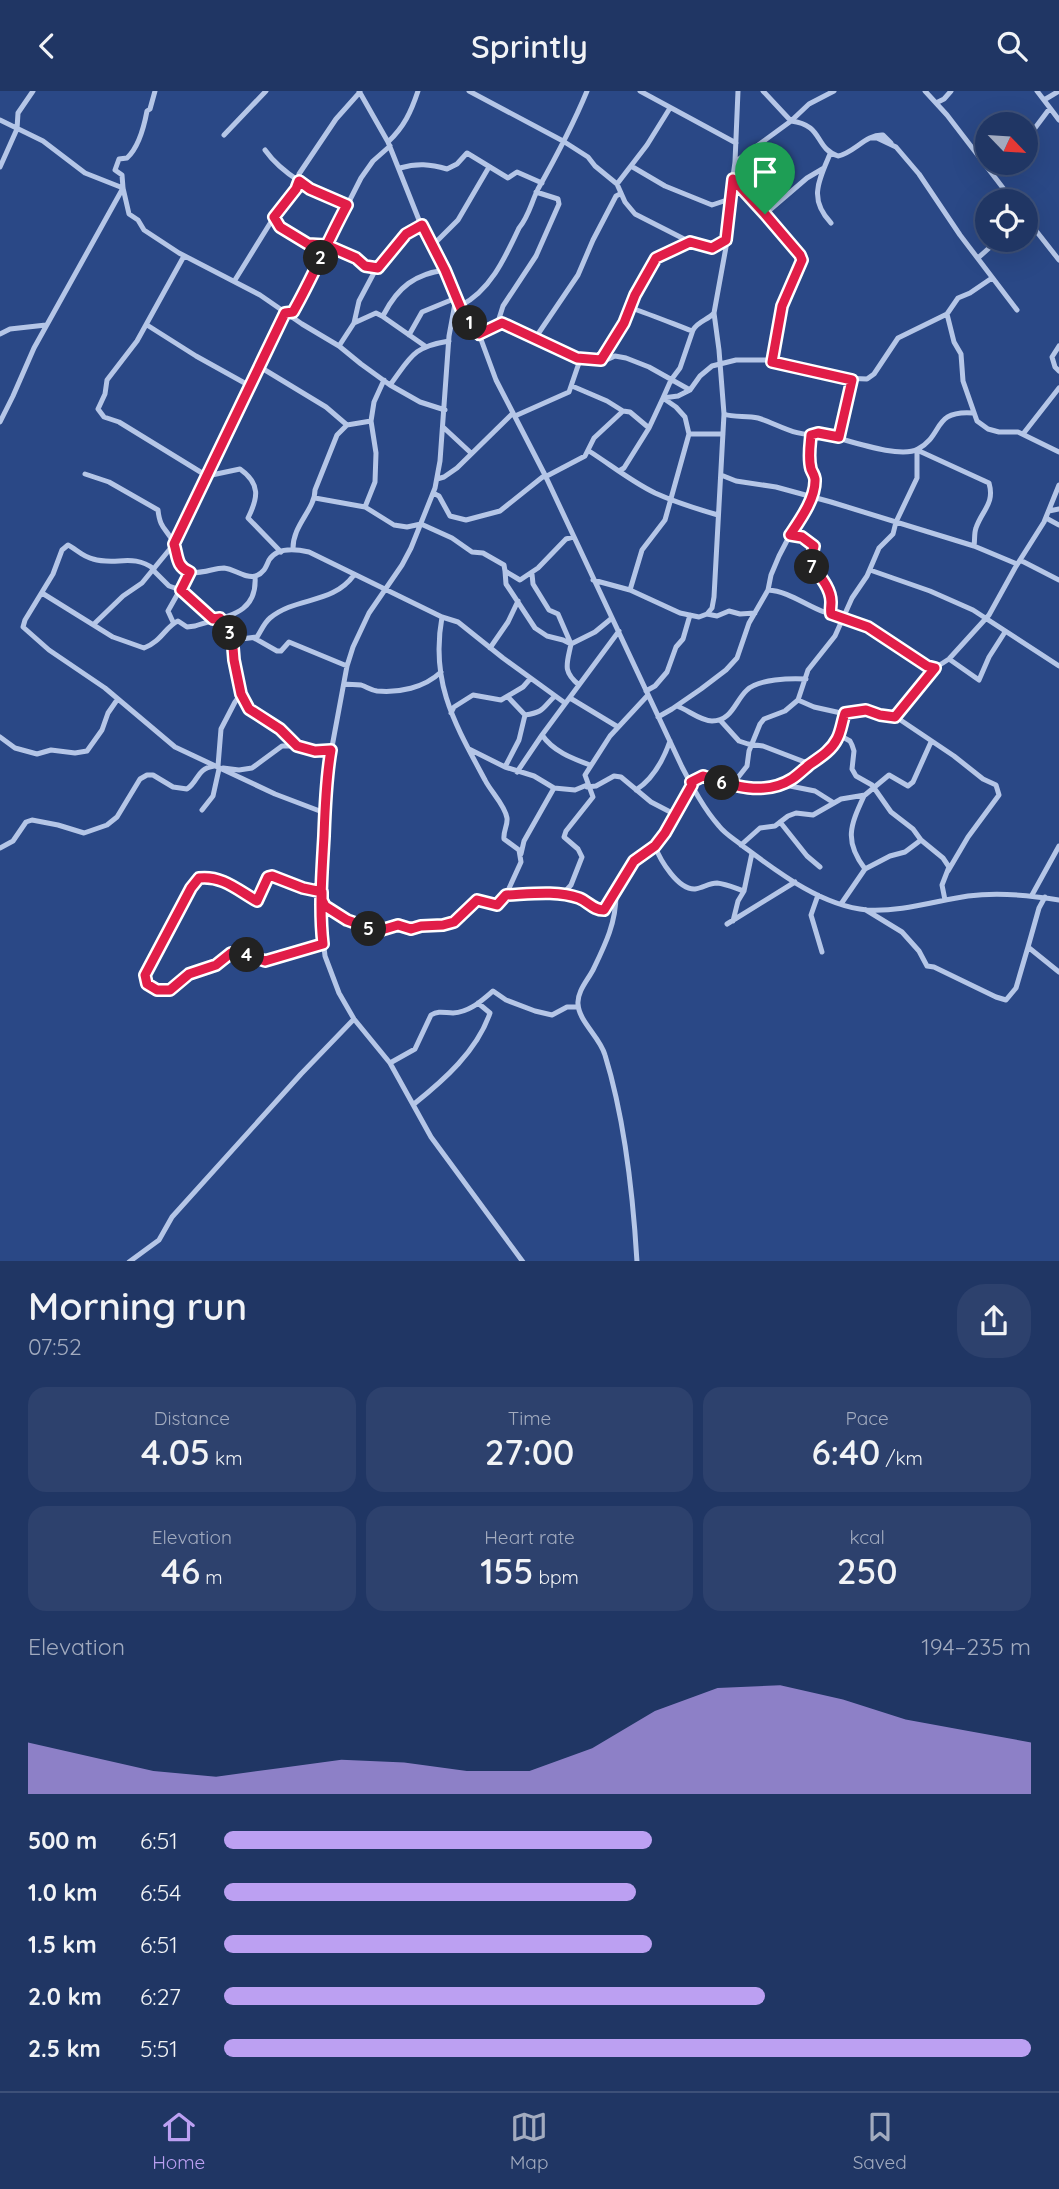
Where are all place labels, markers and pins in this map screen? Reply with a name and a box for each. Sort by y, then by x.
pin [735,142,795,214]
pin: 2 [304,241,338,275]
pin: 1 [452,306,488,341]
pin: 7 [794,549,830,585]
pin: 3 [212,615,247,651]
pin: 6 [704,765,740,801]
pin: 5 [352,911,386,947]
pin: 4 [230,937,264,973]

